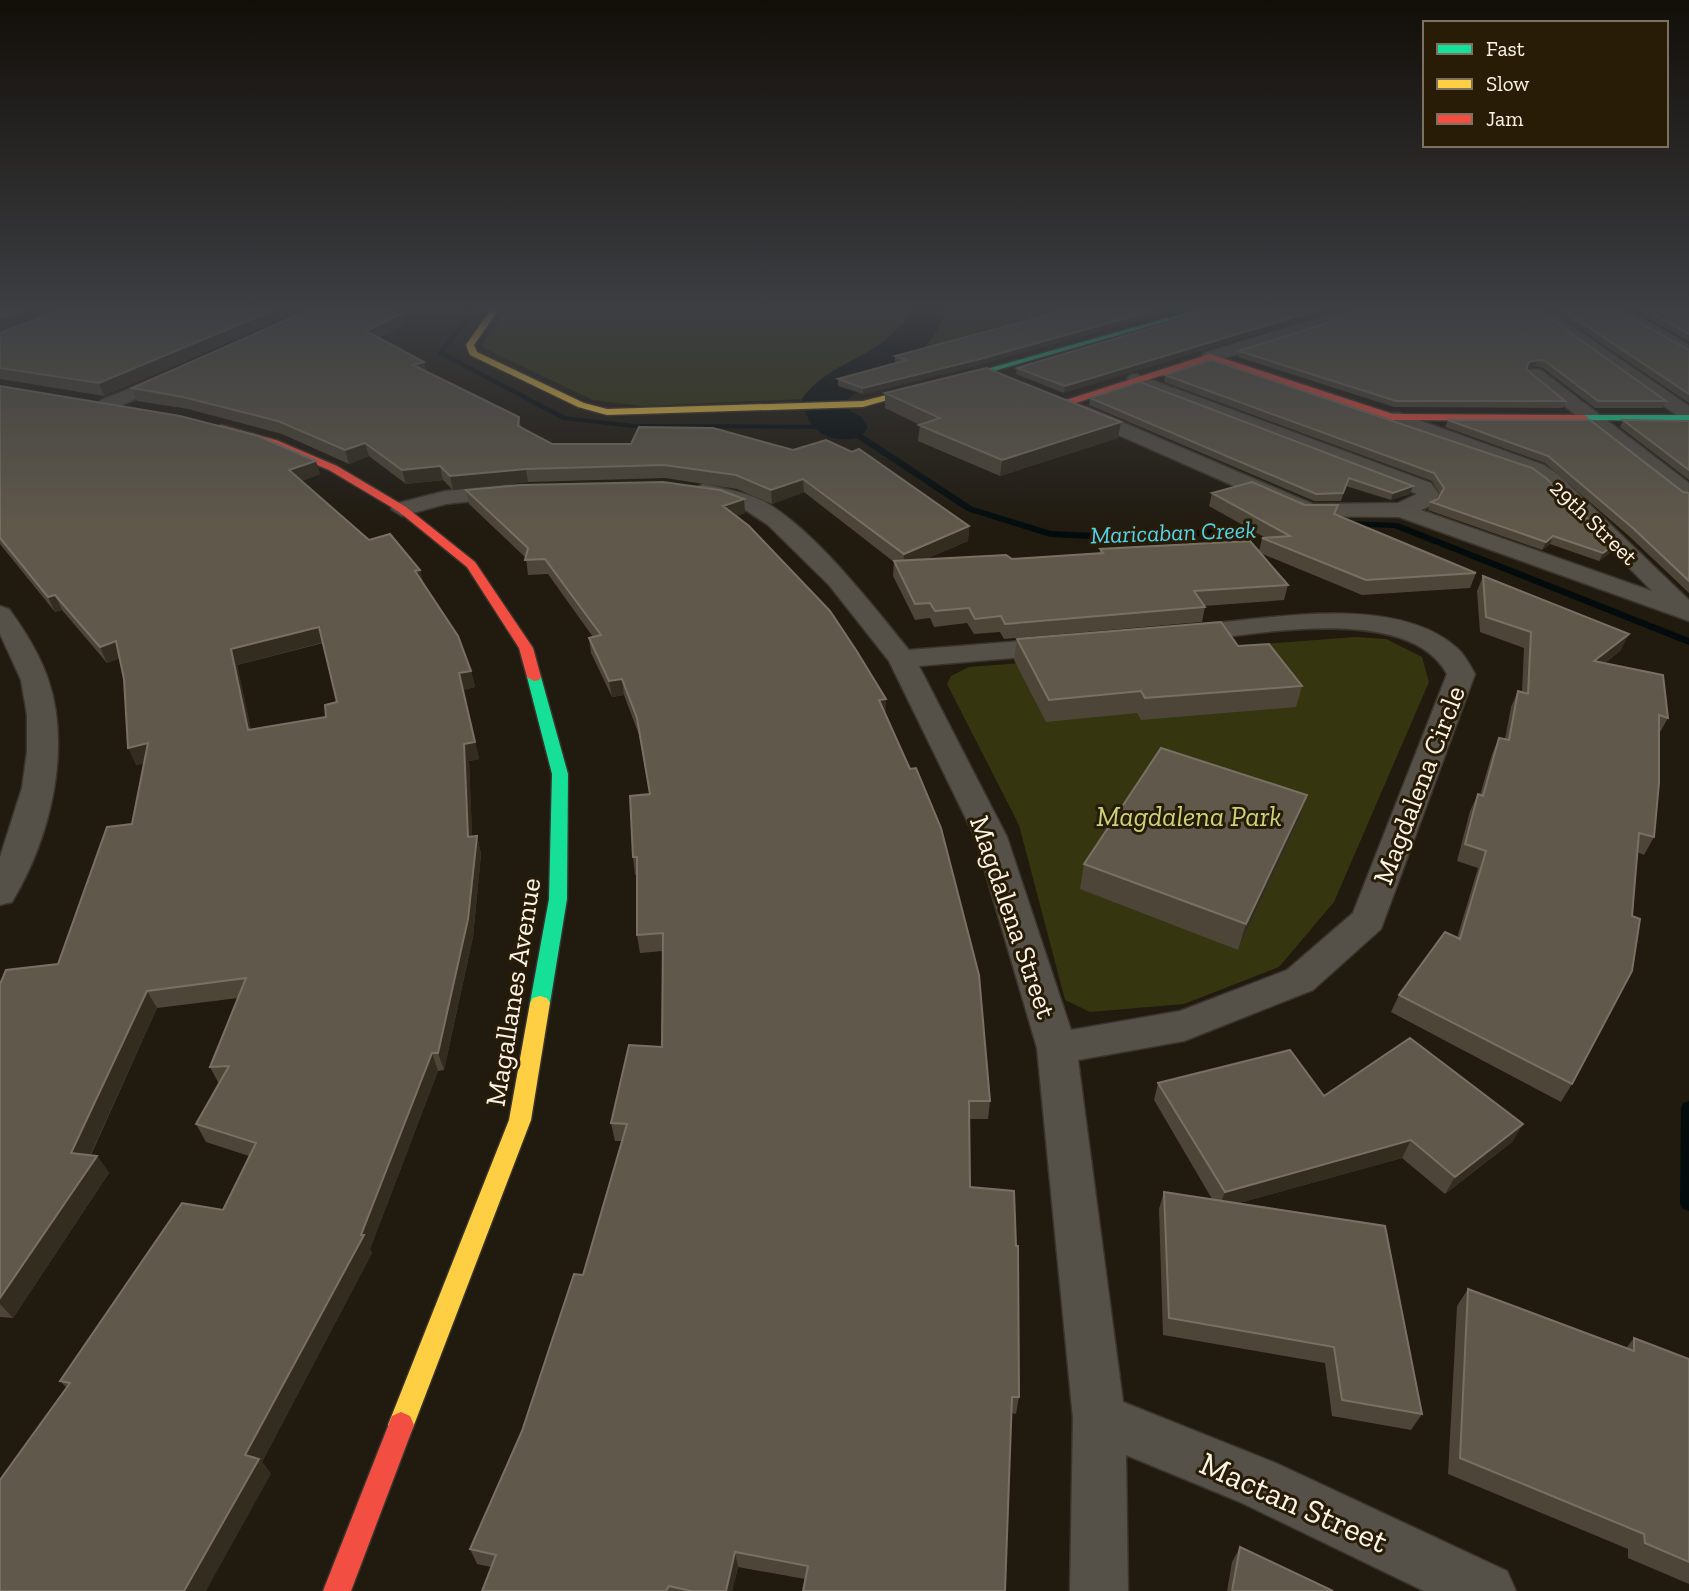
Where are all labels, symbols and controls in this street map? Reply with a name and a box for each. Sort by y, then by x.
legend [1423,21,1668,147]
text: Fast [1486,36,1525,61]
text: Slow [1486,71,1529,96]
text: Jam [1486,106,1523,131]
street label: 29th Street [1544,473,1644,571]
water label: Maricaban Creek [1090,515,1257,549]
street label: Magdalena Circle [1366,681,1472,889]
park label: Magdalena Park [1096,800,1282,833]
street label: Magdalena Street [963,811,1063,1023]
street label: Magallanes Avenue [479,875,547,1109]
street label: Mactan Street [1194,1443,1395,1561]

